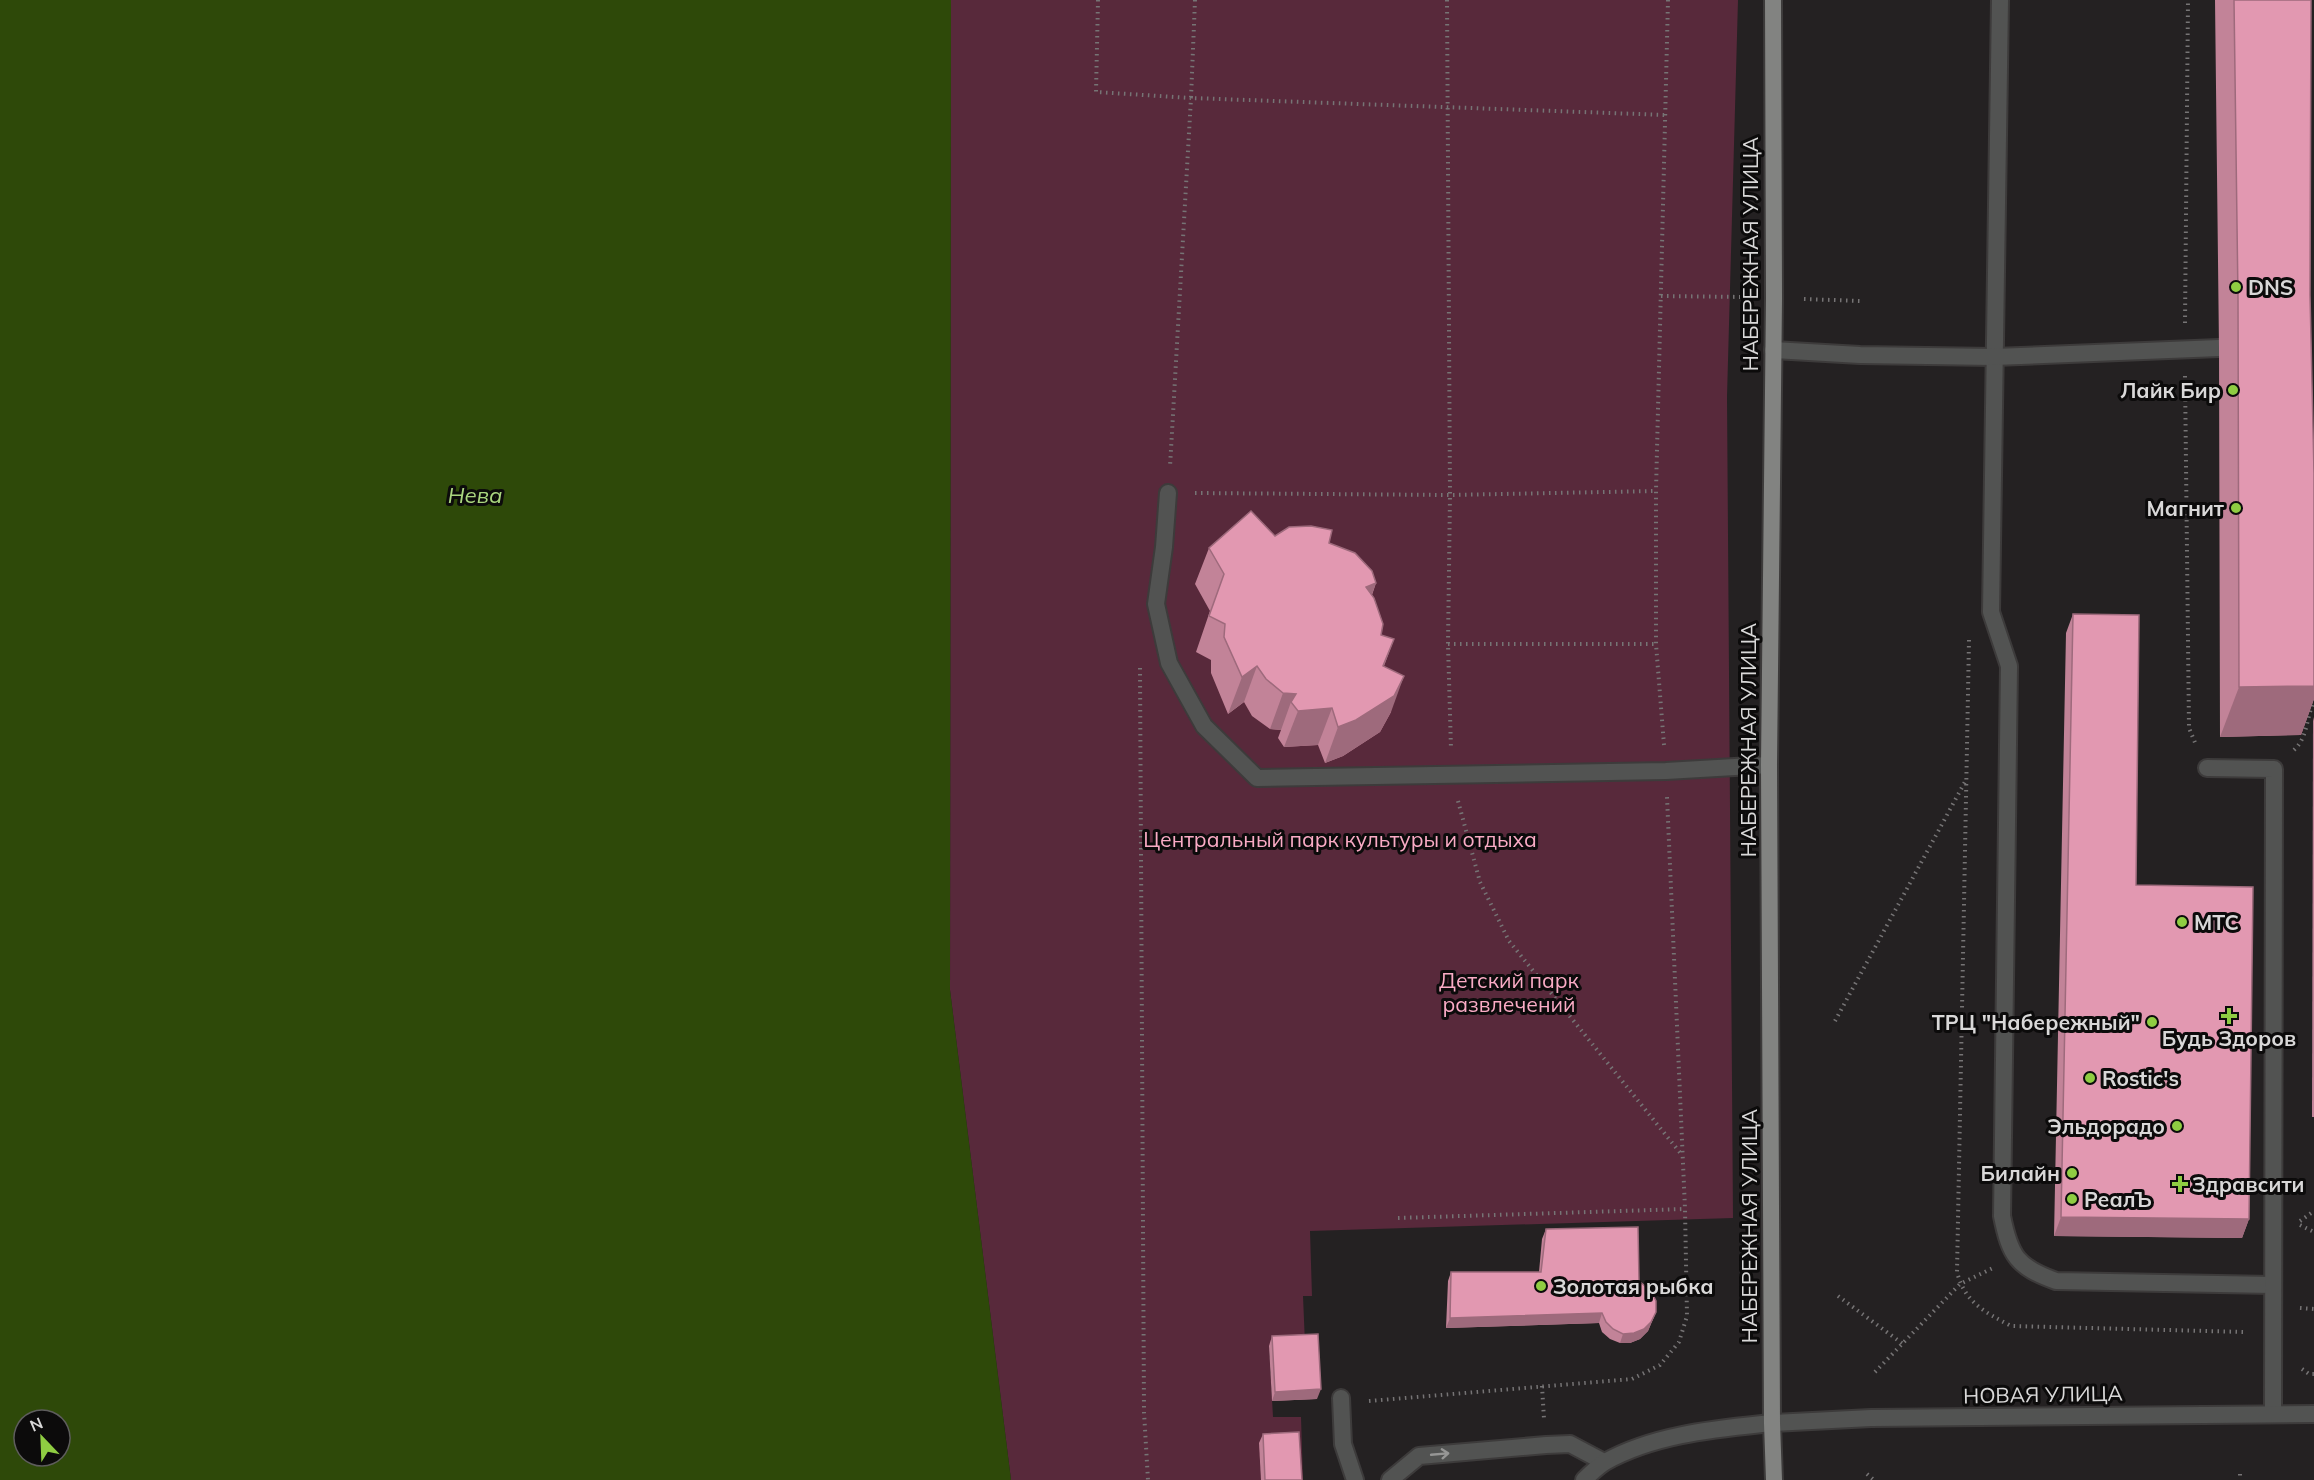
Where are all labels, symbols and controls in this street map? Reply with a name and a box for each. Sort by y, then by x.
street label: НАБЕРЕЖНАЯ УЛИЦА [1737,136,1763,371]
place label: DNS [2248,274,2293,300]
marker: DNS [2229,280,2243,294]
place label: Лайк Бир [2120,377,2221,403]
marker: Лайк Бир [2226,383,2240,397]
water label: Нева [448,481,502,509]
place label: Магнит [2147,495,2225,521]
marker: Магнит [2229,501,2243,515]
street label: НАБЕРЕЖНАЯ УЛИЦА [1735,622,1761,857]
park label: Центральный парк культуры и отдыха [1143,826,1537,852]
place label: МТС [2194,909,2239,935]
marker: МТС [2175,915,2189,929]
park label: Детский парк развлечений [1439,967,1580,1017]
place label: ТРЦ "Набережный" [1932,1009,2140,1035]
marker: Будь Здоров [2222,1009,2236,1023]
marker: ТРЦ "Набережный" [2145,1015,2159,1029]
place label: Будь Здоров [2162,1025,2296,1051]
place label: Rostic's [2102,1065,2179,1091]
marker: Rostic's [2083,1071,2097,1085]
street label: НАБЕРЕЖНАЯ УЛИЦА [1736,1108,1762,1343]
place label: Эльдорадо [2047,1113,2165,1139]
marker: Эльдорадо [2170,1119,2184,1133]
place label: Билайн [1981,1160,2060,1186]
marker: Билайн [2065,1166,2079,1180]
place label: Здравсити [2192,1171,2304,1197]
marker: Здравсити [2173,1177,2187,1191]
place label: РеалЪ [2084,1186,2152,1212]
marker: РеалЪ [2065,1192,2079,1206]
place label: Золотая рыбка [1553,1273,1714,1299]
marker: Золотая рыбка [1534,1279,1548,1293]
street label: НОВАЯ УЛИЦА [1963,1380,2124,1408]
north arrow [12,1408,72,1468]
text: N [27,1413,46,1436]
one-way arrow [1429,1448,1449,1459]

